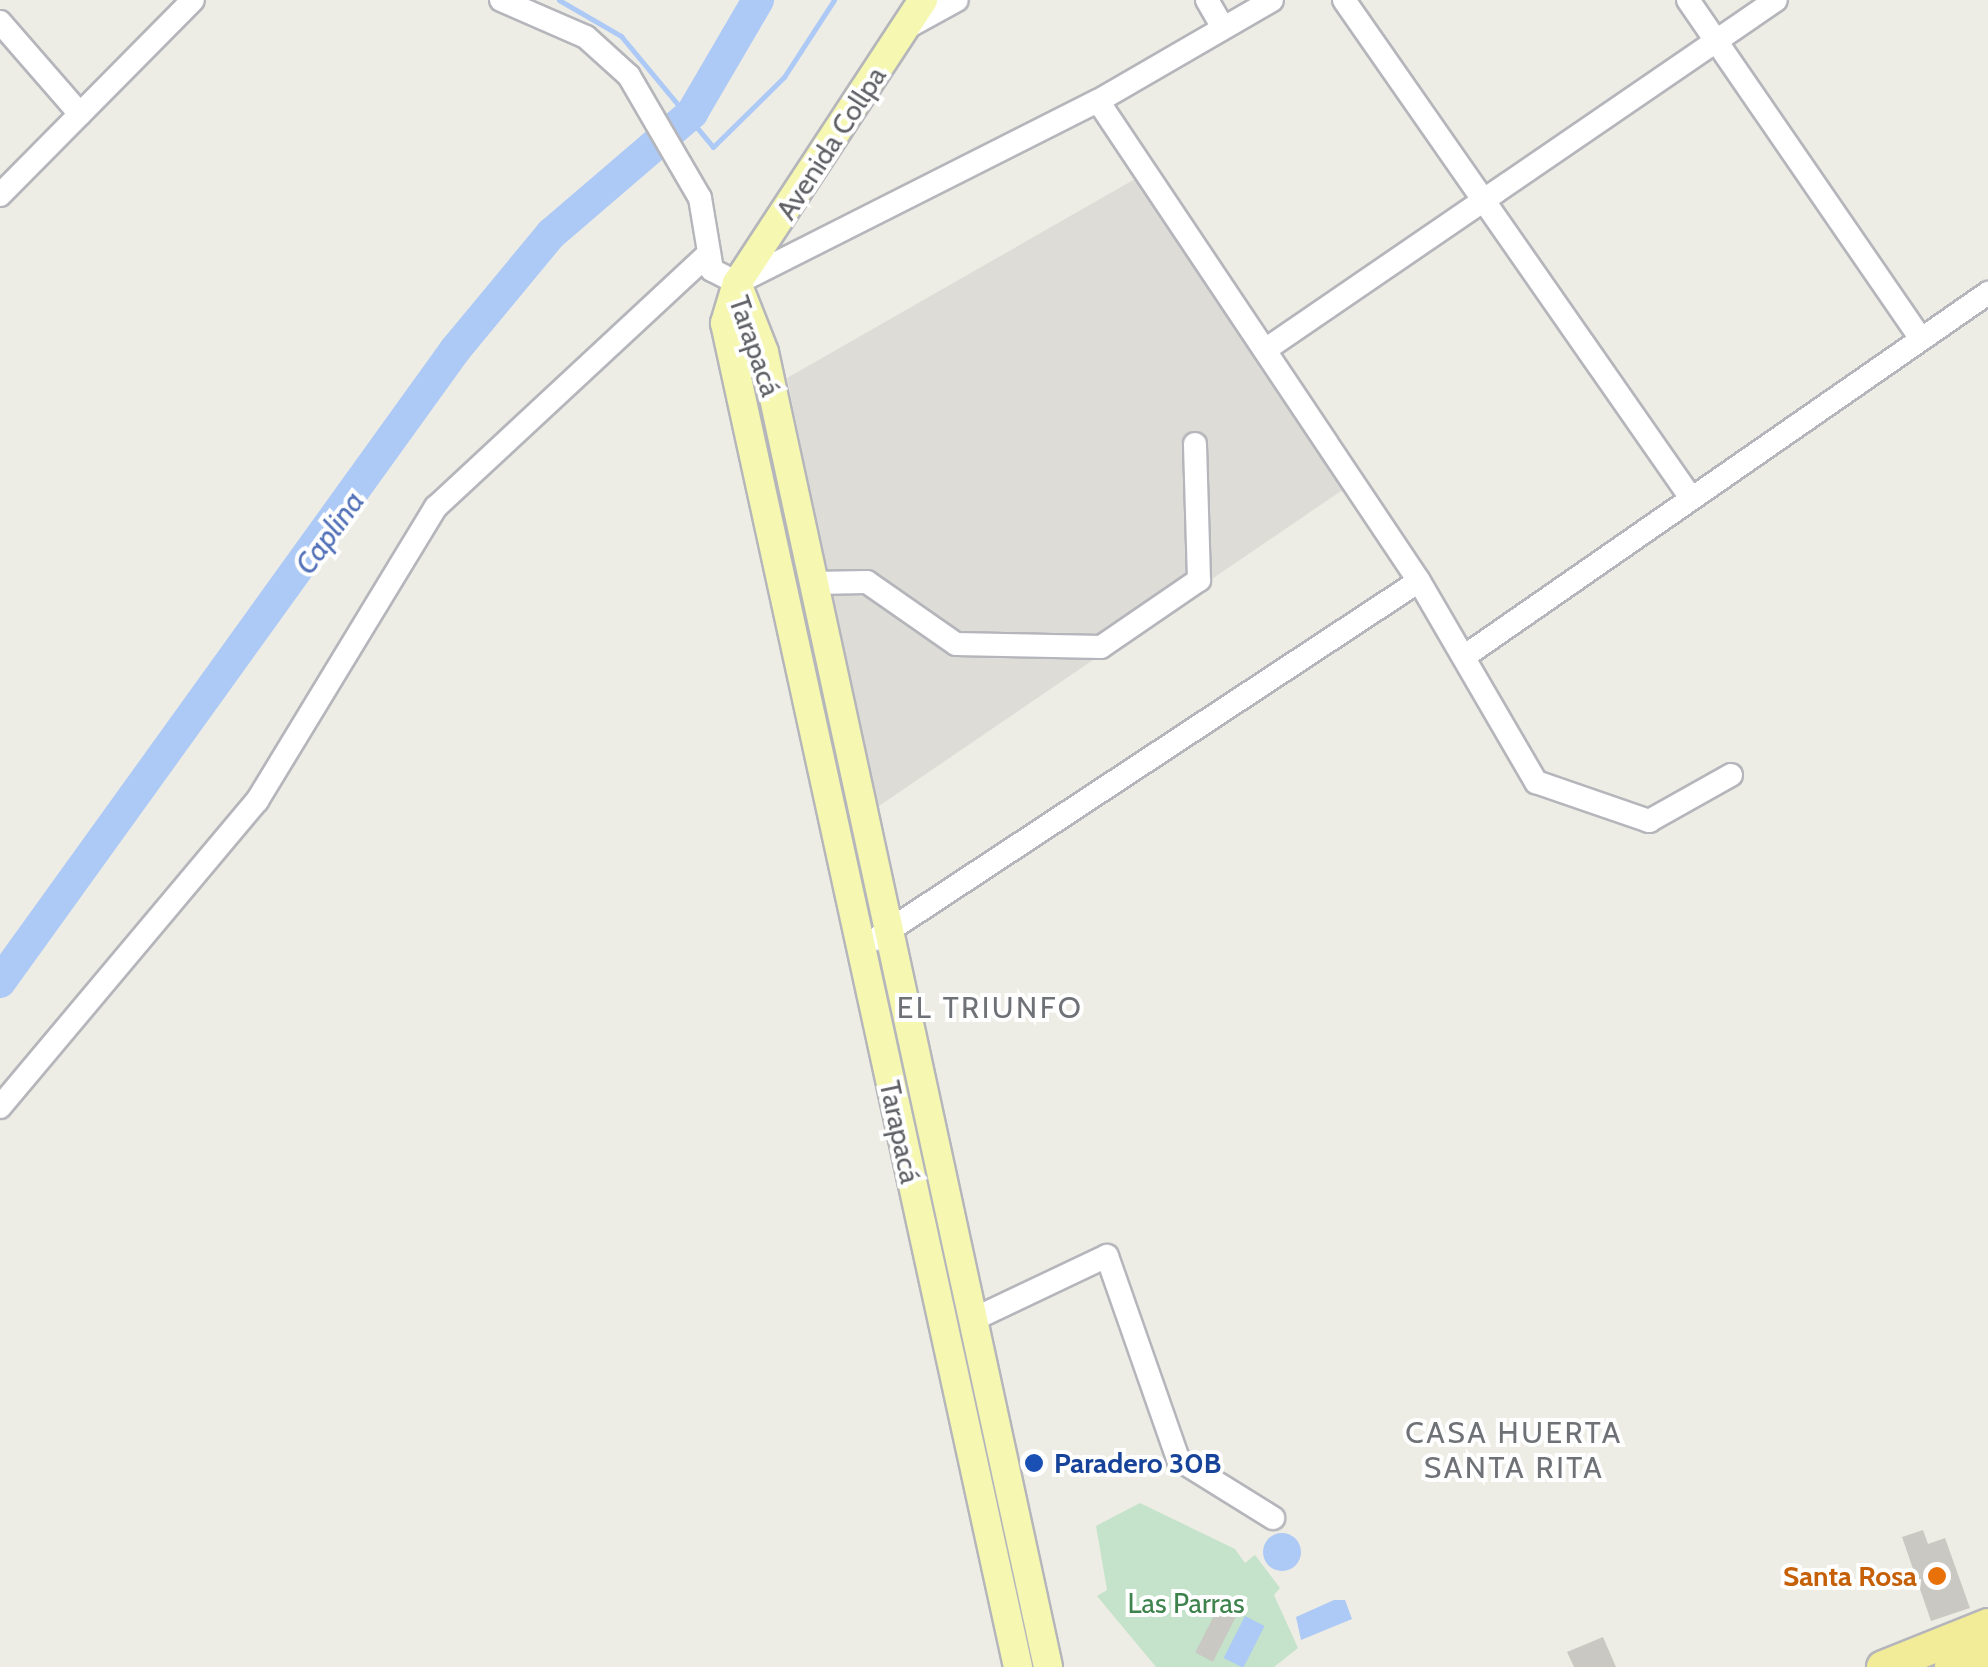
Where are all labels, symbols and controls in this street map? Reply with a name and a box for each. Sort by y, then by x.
street label: Avenida Collpa [769,60,893,226]
street label: Tarapacá [722,291,788,401]
water label: Caplina [288,484,372,582]
district label: EL TRIUNFO [897,990,1083,1026]
street label: Tarapacá [873,1078,927,1186]
district label: CASA HUERTA SANTA RITA [1405,1415,1623,1486]
place label: Paradero 30B [1054,1446,1221,1480]
marker: Paradero 30B [1023,1452,1045,1474]
place label: Santa Rosa [1783,1559,1917,1593]
marker: Santa Rosa [1926,1565,1948,1587]
park label: Las Parras [1128,1586,1244,1620]

